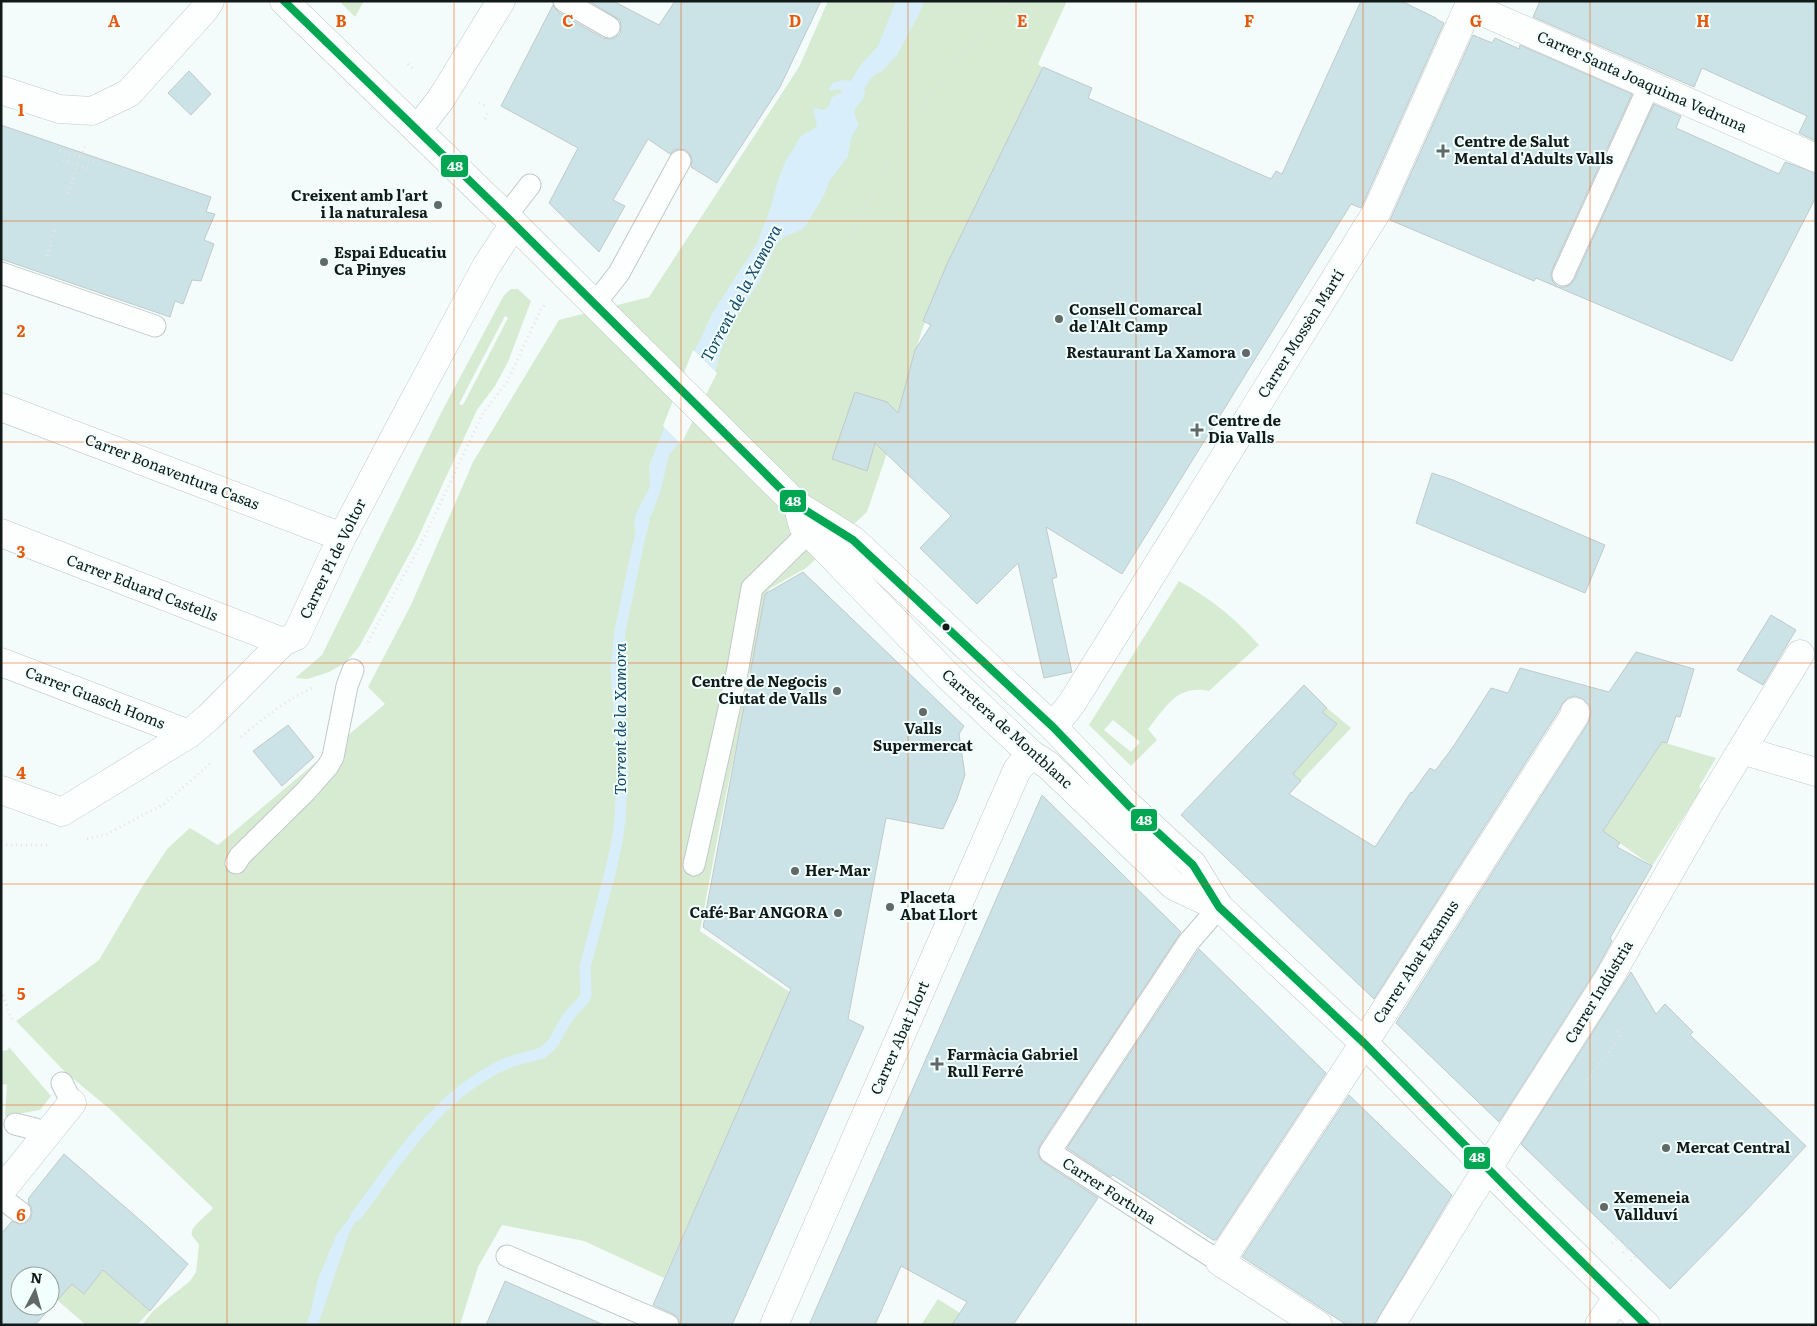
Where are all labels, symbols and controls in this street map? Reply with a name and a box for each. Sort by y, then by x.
text: A [108,8,120,32]
text: B [335,8,347,32]
text: C [562,8,574,32]
text: D [789,8,801,32]
text: E [1017,8,1028,32]
text: F [1244,8,1254,32]
text: G [1470,8,1482,32]
text: H [1696,8,1710,32]
street label: Carrer Santa Joaquima Vedruna [1534,24,1752,138]
text: 1 [18,97,25,121]
place label: Centre de Salut Mental d'Adults Valls [1454,129,1614,169]
marker: Centre de Salut Mental d'Adults Valls [1436,144,1450,158]
line badge: 48 [440,154,469,178]
text: 48 [447,155,463,175]
place label: Creixent amb l'art i la naturalesa [291,183,428,223]
marker: Creixent amb l'art i la naturalesa [432,199,444,211]
water label: Torrent de la Xamora [694,219,787,365]
place label: Espai Educatiu Ca Pinyes [334,240,447,280]
marker: Espai Educatiu Ca Pinyes [318,256,330,268]
street label: Carrer Mossèn Martí [1251,264,1349,402]
place label: Consell Comarcal de l'Alt Camp [1069,297,1203,337]
marker: Consell Comarcal de l'Alt Camp [1053,313,1065,325]
text: 2 [17,318,26,342]
place label: Restaurant La Xamora [1066,340,1236,363]
marker: Restaurant La Xamora [1240,347,1252,359]
place label: Centre de Dia Valls [1208,408,1281,448]
marker: Centre de Dia Valls [1190,423,1204,437]
street label: Carrer Bonaventura Casas [82,427,263,515]
line badge: 48 [779,489,807,513]
text: 48 [785,490,801,510]
street label: Carrer Pi de Voltor [292,494,371,623]
text: 3 [17,539,26,563]
street label: Carrer Eduard Castells [64,547,222,626]
unlabelled marker [941,622,951,632]
water label: Torrent de la Xamora [607,642,631,795]
street label: Carrer Guasch Homs [22,659,169,734]
street label: Carretera de Montblanc [937,663,1079,794]
place label: Centre de Negocis Ciutat de Valls [691,669,828,709]
marker: Centre de Negocis Ciutat de Valls [831,685,843,697]
marker: Valls Supermercat [917,706,929,718]
place label: Valls Supermercat [873,716,973,756]
text: 4 [16,760,26,784]
line badge: 48 [1130,808,1158,832]
text: 48 [1136,809,1152,829]
place label: Her-Mar [805,858,870,881]
marker: Her-Mar [789,865,801,877]
place label: Placeta Abat Llort [900,885,978,925]
street label: Carrer Abat Examus [1366,895,1463,1027]
place label: Café-Bar ANGORA [690,900,829,923]
marker: Placeta Abat Llort [884,901,896,913]
marker: Café-Bar ANGORA [832,907,844,919]
street label: Carrer Indústria [1558,934,1638,1047]
street label: Carrer Abat Llort [863,977,934,1098]
text: 5 [17,981,26,1005]
place label: Farmàcia Gabriel Rull Ferré [947,1042,1079,1082]
marker: Farmàcia Gabriel Rull Ferré [931,1058,943,1070]
place label: Mercat Central [1676,1135,1791,1158]
marker: Mercat Central [1660,1142,1672,1154]
line badge: 48 [1463,1146,1491,1170]
text: 48 [1469,1146,1485,1166]
street label: Carrer Fortuna [1058,1151,1162,1229]
place label: Xemeneia Vallduví [1614,1185,1690,1225]
marker: Xemeneia Vallduví [1598,1201,1610,1213]
text: 6 [16,1202,26,1226]
north arrow [10,1266,60,1316]
text: N [30,1267,44,1288]

